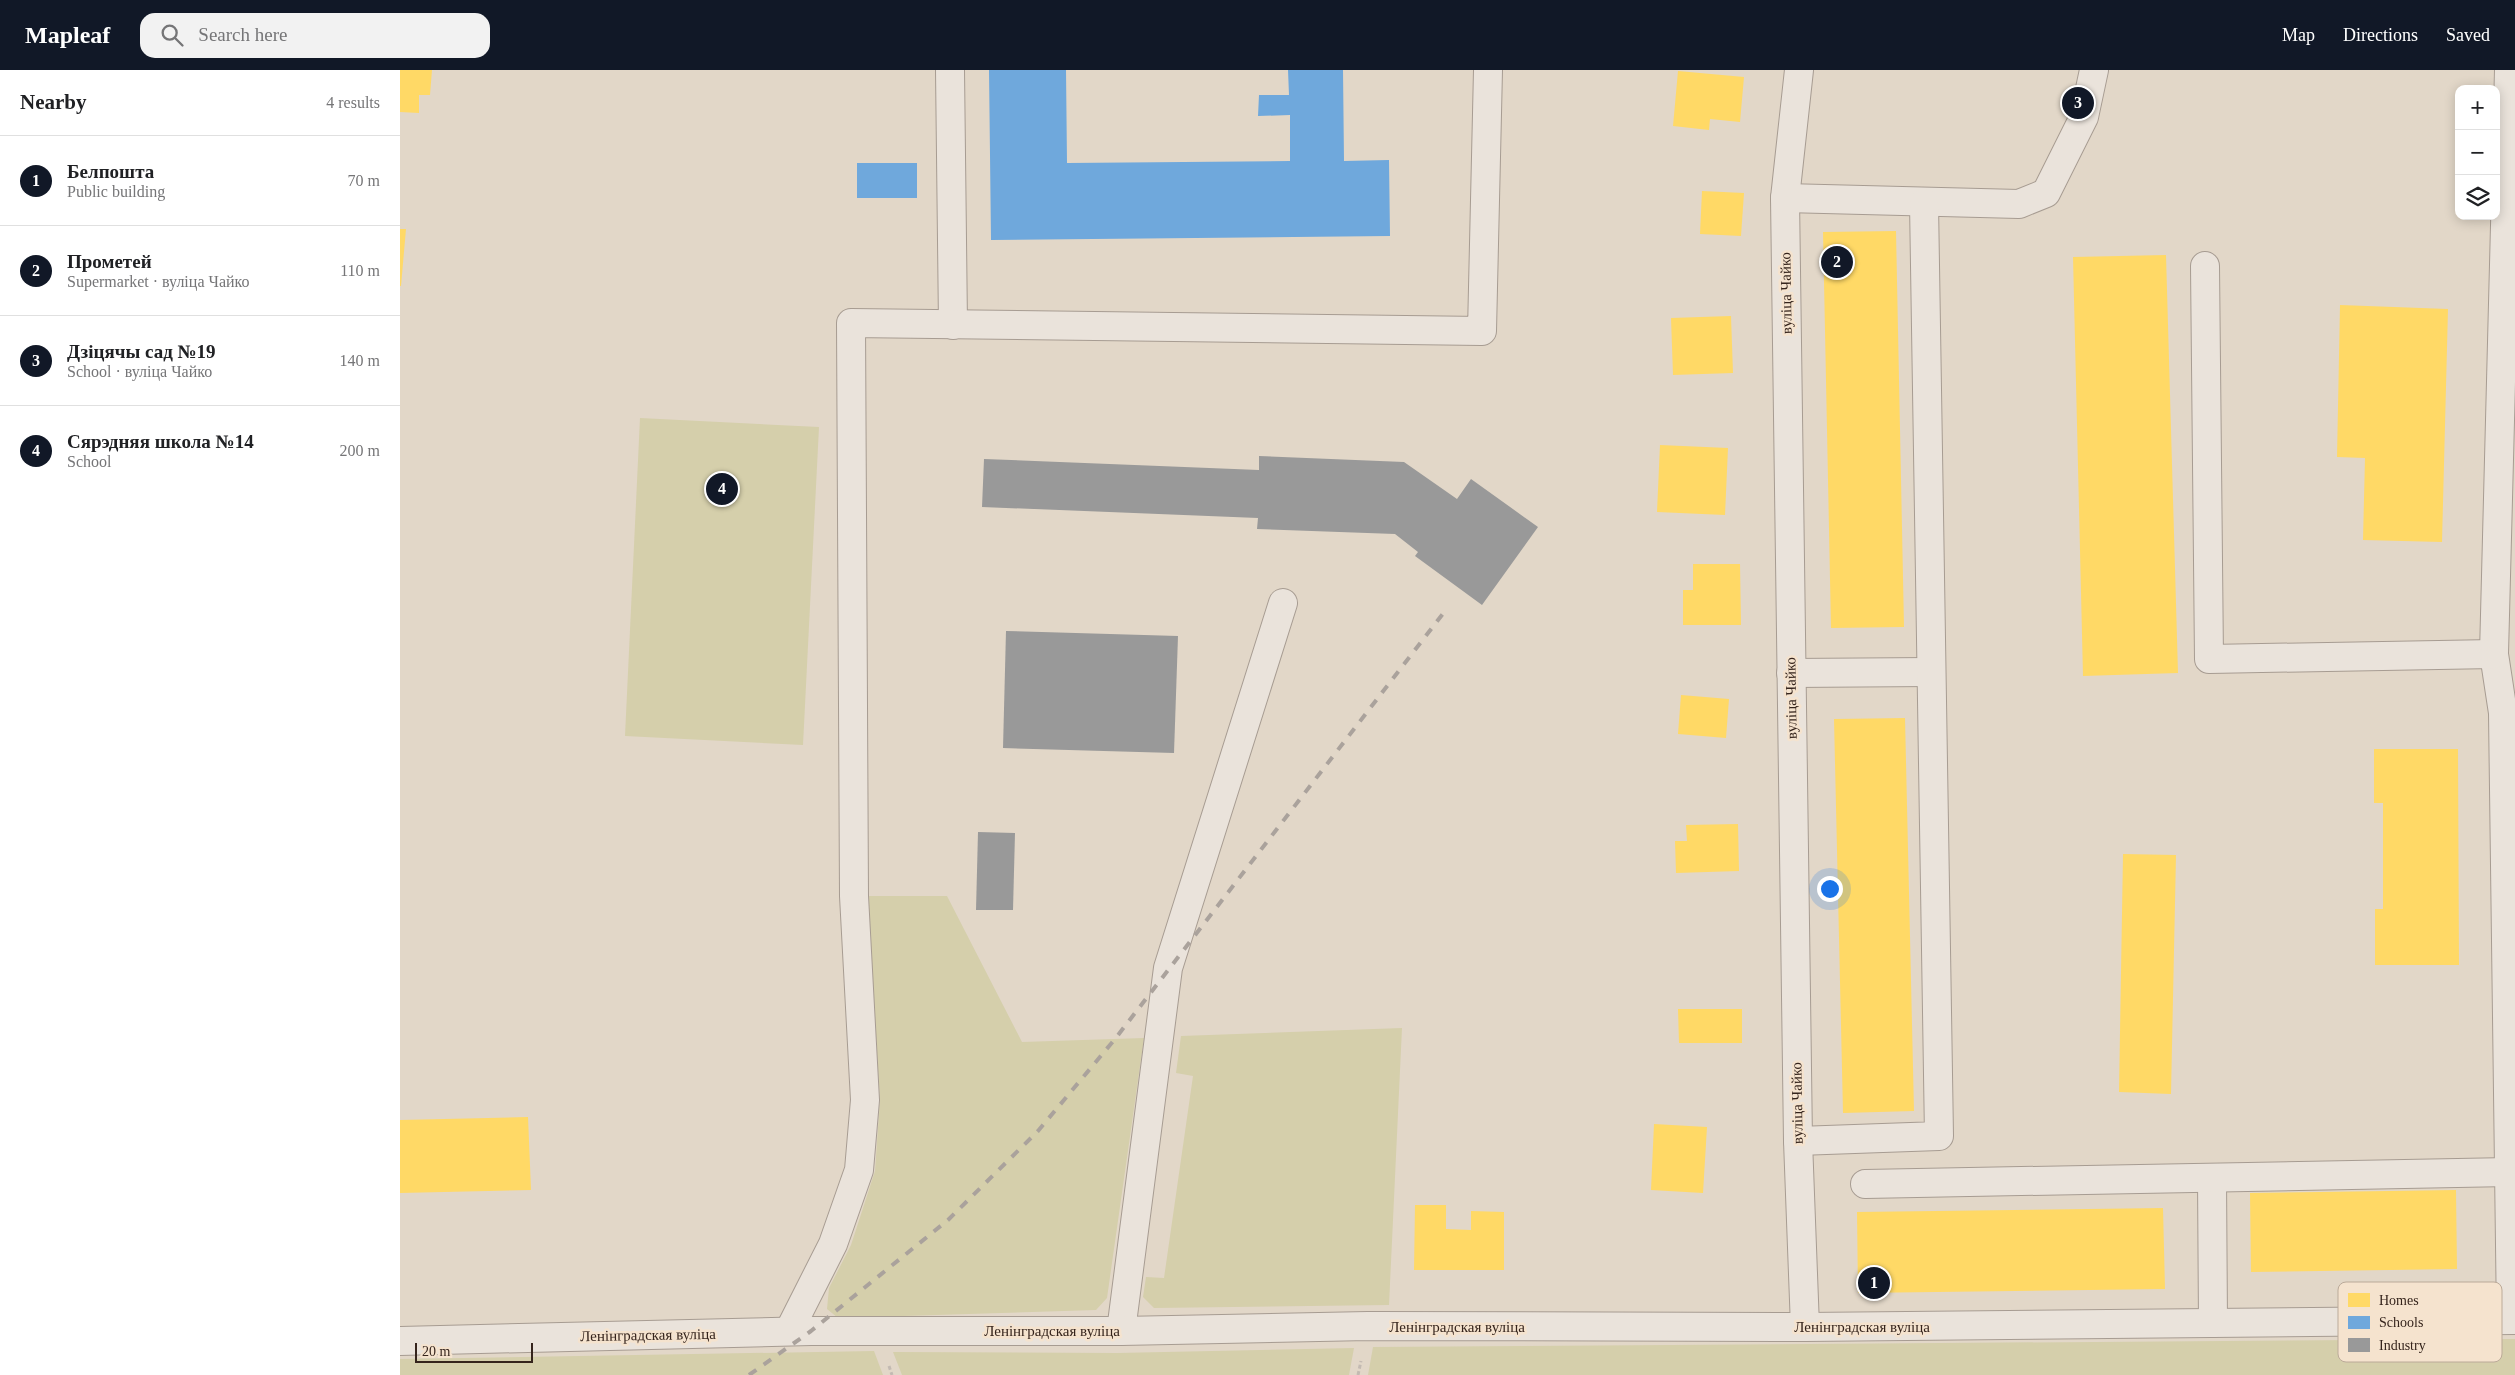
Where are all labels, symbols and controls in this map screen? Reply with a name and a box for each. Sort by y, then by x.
search box [140,13,490,58]
icon: search [158,21,186,49]
text: Mapleaf [25,22,110,48]
text: Search here [198,24,287,45]
text: Map [2282,25,2315,45]
text: Directions [2343,25,2418,45]
text: Saved [2446,25,2490,45]
pin: 3 [2062,84,2094,122]
map controls [2455,85,2500,220]
button: + [2455,85,2500,130]
text: Nearby [20,90,87,114]
text: 4 results [326,94,380,111]
button: − [2455,130,2500,175]
text: Белпошта [67,161,154,182]
text: 1 [32,172,40,189]
text: 70 m [348,172,380,189]
button: layers [2455,175,2500,220]
text: Public building [67,183,165,200]
pin: 2 [1821,243,1853,281]
text: Прометей [67,251,152,272]
street label: вуліца Чайко [1777,252,1795,334]
text: 2 [32,262,40,279]
text: 110 m [340,262,380,279]
text: Supermarket · вуліца Чайко [67,273,250,290]
text: Дзіцячы сад №19 [67,341,216,362]
text: 3 [32,352,40,369]
text: 140 m [340,352,380,369]
text: School · вуліца Чайко [67,363,212,380]
text: Сярэдняя школа №14 [67,431,254,452]
text: 4 [32,442,40,459]
text: 200 m [340,442,380,459]
text: School [67,453,111,470]
pin: 4 [706,470,738,508]
street label: вуліца Чайко [1782,657,1800,739]
your location [1817,876,1843,902]
street label: вуліца Чайко [1788,1062,1806,1144]
pin: 1 [1858,1264,1890,1302]
legend [2338,1282,2502,1362]
text: Homes [2379,1293,2419,1308]
text: Schools [2379,1315,2423,1330]
street label: Ленінградская вуліца [1389,1319,1525,1335]
street label: Ленінградская вуліца [1794,1319,1930,1335]
street label: Ленінградская вуліца [984,1323,1120,1339]
street label: Ленінградская вуліца [580,1326,716,1344]
text: Industry [2379,1338,2426,1353]
scale bar [415,1340,532,1363]
text: 20 m [422,1344,450,1359]

